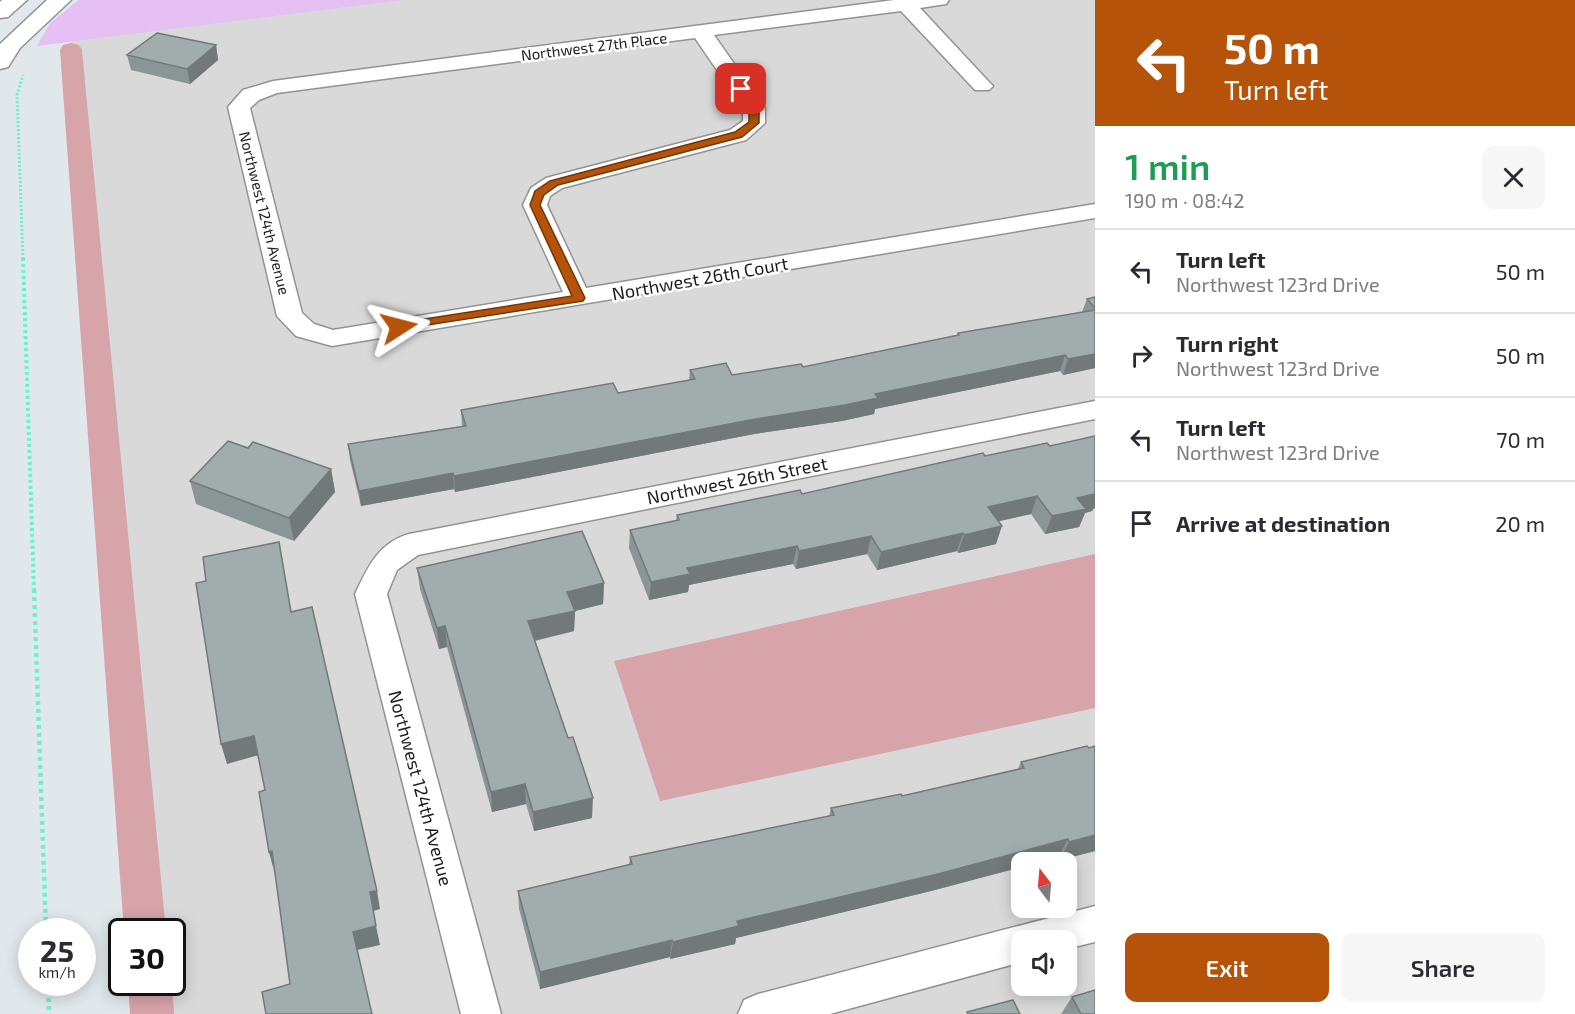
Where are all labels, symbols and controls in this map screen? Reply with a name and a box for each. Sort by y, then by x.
text: 50 m [1224,22,1320,72]
icon: left [1125,24,1203,102]
street label: Northwest 27th Place [520,28,668,64]
pin [715,63,766,114]
icon: arrive [724,72,757,105]
text: Turn left [1224,73,1328,105]
street label: Northwest 124th Avenue [236,129,294,297]
text: 1 min [1125,144,1210,187]
button: close [1482,146,1545,209]
text: 190 m · 08:42 [1125,188,1245,212]
text: Turn left [1176,246,1265,272]
street label: Northwest 26th Court [610,252,790,304]
icon: left [1125,255,1158,288]
text: 50 m [1496,258,1545,284]
text: Northwest 123rd Drive [1176,272,1380,296]
position arrow [367,295,431,359]
text: Turn right [1176,330,1278,356]
icon: right [1125,339,1158,372]
text: 50 m [1496,342,1545,368]
text: Northwest 123rd Drive [1176,356,1380,380]
text: Turn left [1176,414,1265,440]
icon: left [1125,423,1158,456]
text: 70 m [1496,426,1545,452]
text: Northwest 123rd Drive [1176,440,1380,464]
street label: Northwest 26th Street [645,452,829,508]
icon: arrive [1125,507,1158,540]
text: Arrive at destination [1176,510,1390,536]
text: 20 m [1495,510,1545,536]
street label: Northwest 124th Avenue [384,688,458,888]
north arrow [1011,852,1077,918]
map controls [1011,852,1077,996]
speed limit sign: 30 [108,918,186,996]
button: sound [1011,930,1077,996]
text: 25 [40,932,74,968]
button: Exit [1125,933,1329,1002]
button: Share [1341,933,1545,1002]
text: km/h [38,963,76,981]

